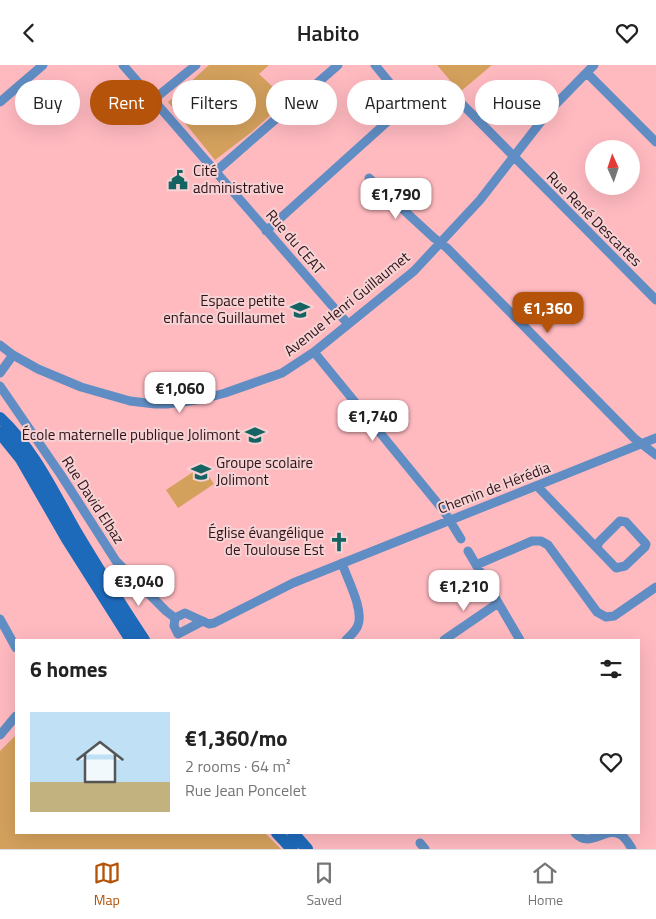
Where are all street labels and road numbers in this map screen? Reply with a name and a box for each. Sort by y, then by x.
street label: Rue René Descartes [541,166,647,272]
street label: Rue du CEAT [261,204,330,279]
street label: Avenue Henri Guillaumet [279,245,415,362]
street label: Rue David Elbaz [56,451,131,548]
street label: Chemin de Hérédia [434,455,554,520]

